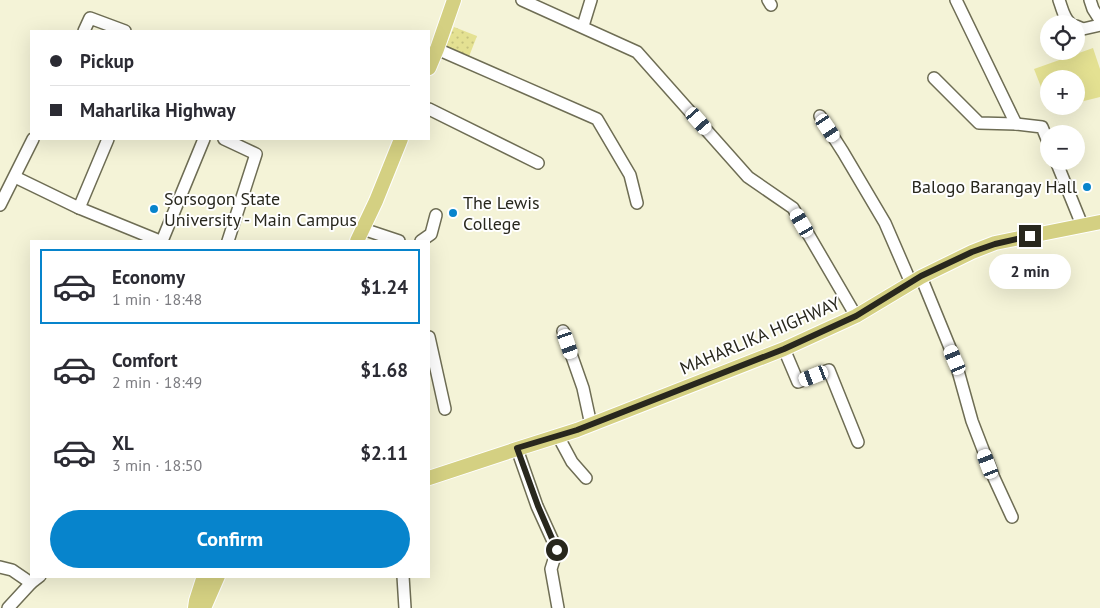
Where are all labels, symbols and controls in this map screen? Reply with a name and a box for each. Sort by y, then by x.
map controls [1040,15,1085,170]
button: locate [1040,15,1085,60]
text: Pickup [80,49,134,73]
button: + [1040,70,1085,115]
text: Maharlika Highway [80,98,236,122]
car [683,105,714,137]
car [813,111,842,145]
button: − [1040,125,1085,170]
place label: Balogo Barangay Hall [912,175,1078,198]
marker: Balogo Barangay Hall [1081,181,1093,193]
place label: Sorsogon State University - Main Campus [164,187,357,231]
place label: The Lewis College [463,191,540,235]
marker: Sorsogon State University - Main Campus [148,203,160,215]
car [788,206,815,240]
marker: The Lewis College [447,207,459,219]
route end [1019,225,1041,247]
callout: 2 min [989,254,1071,288]
text: 2 min [1010,261,1050,281]
icon: car [52,264,97,309]
text: Economy [112,265,185,289]
text: $1.24 [360,275,408,299]
text: 1 min · 18:48 [112,289,202,309]
street label: MAHARLIKA HIGHWAY [676,291,843,380]
car [556,327,579,361]
car [942,343,967,377]
icon: car [52,347,97,392]
text: Comfort [112,348,178,372]
text: $1.68 [360,358,408,382]
car [797,364,830,388]
text: 2 min · 18:49 [112,372,202,392]
icon: car [52,430,97,475]
text: XL [112,431,134,455]
text: $2.11 [360,441,408,465]
car [975,447,1000,481]
text: 3 min · 18:50 [112,455,202,475]
button: Confirm [50,510,410,568]
route start [546,539,568,561]

